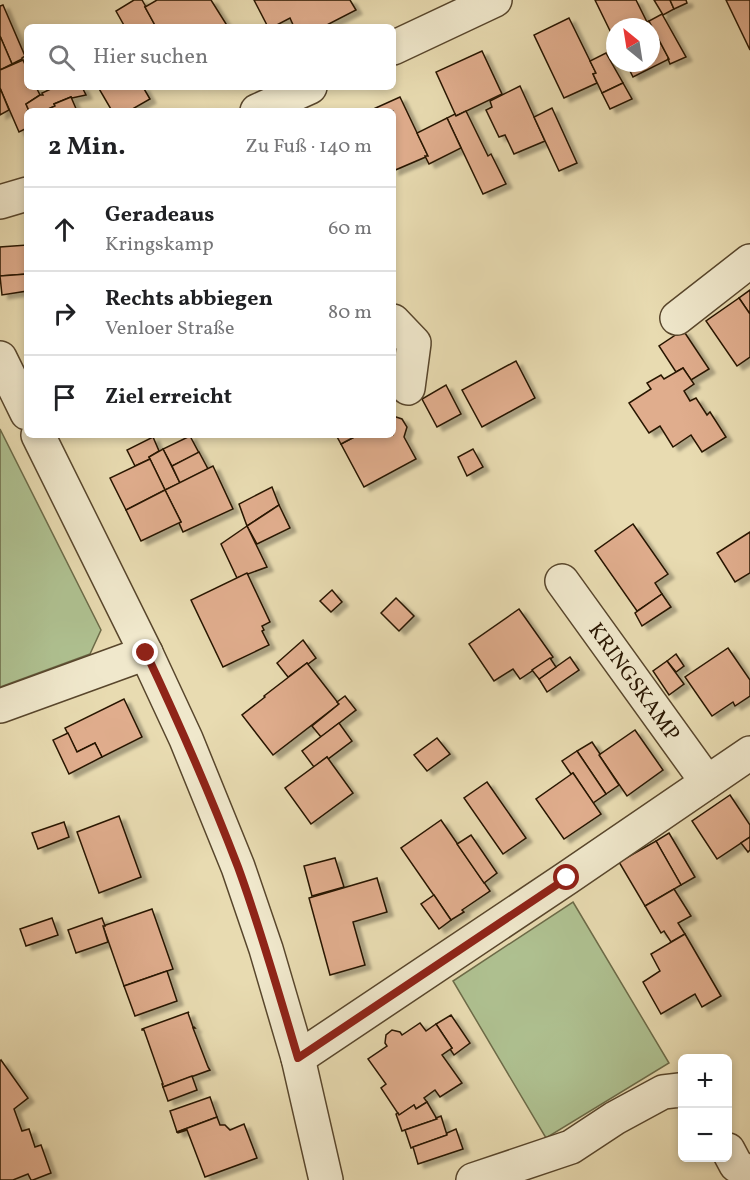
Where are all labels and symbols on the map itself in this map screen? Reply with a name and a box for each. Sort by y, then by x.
north arrow [606,18,660,72]
street label: KRINGSKAMP [581,617,686,747]
route end [132,639,158,665]
route start [553,864,579,890]

